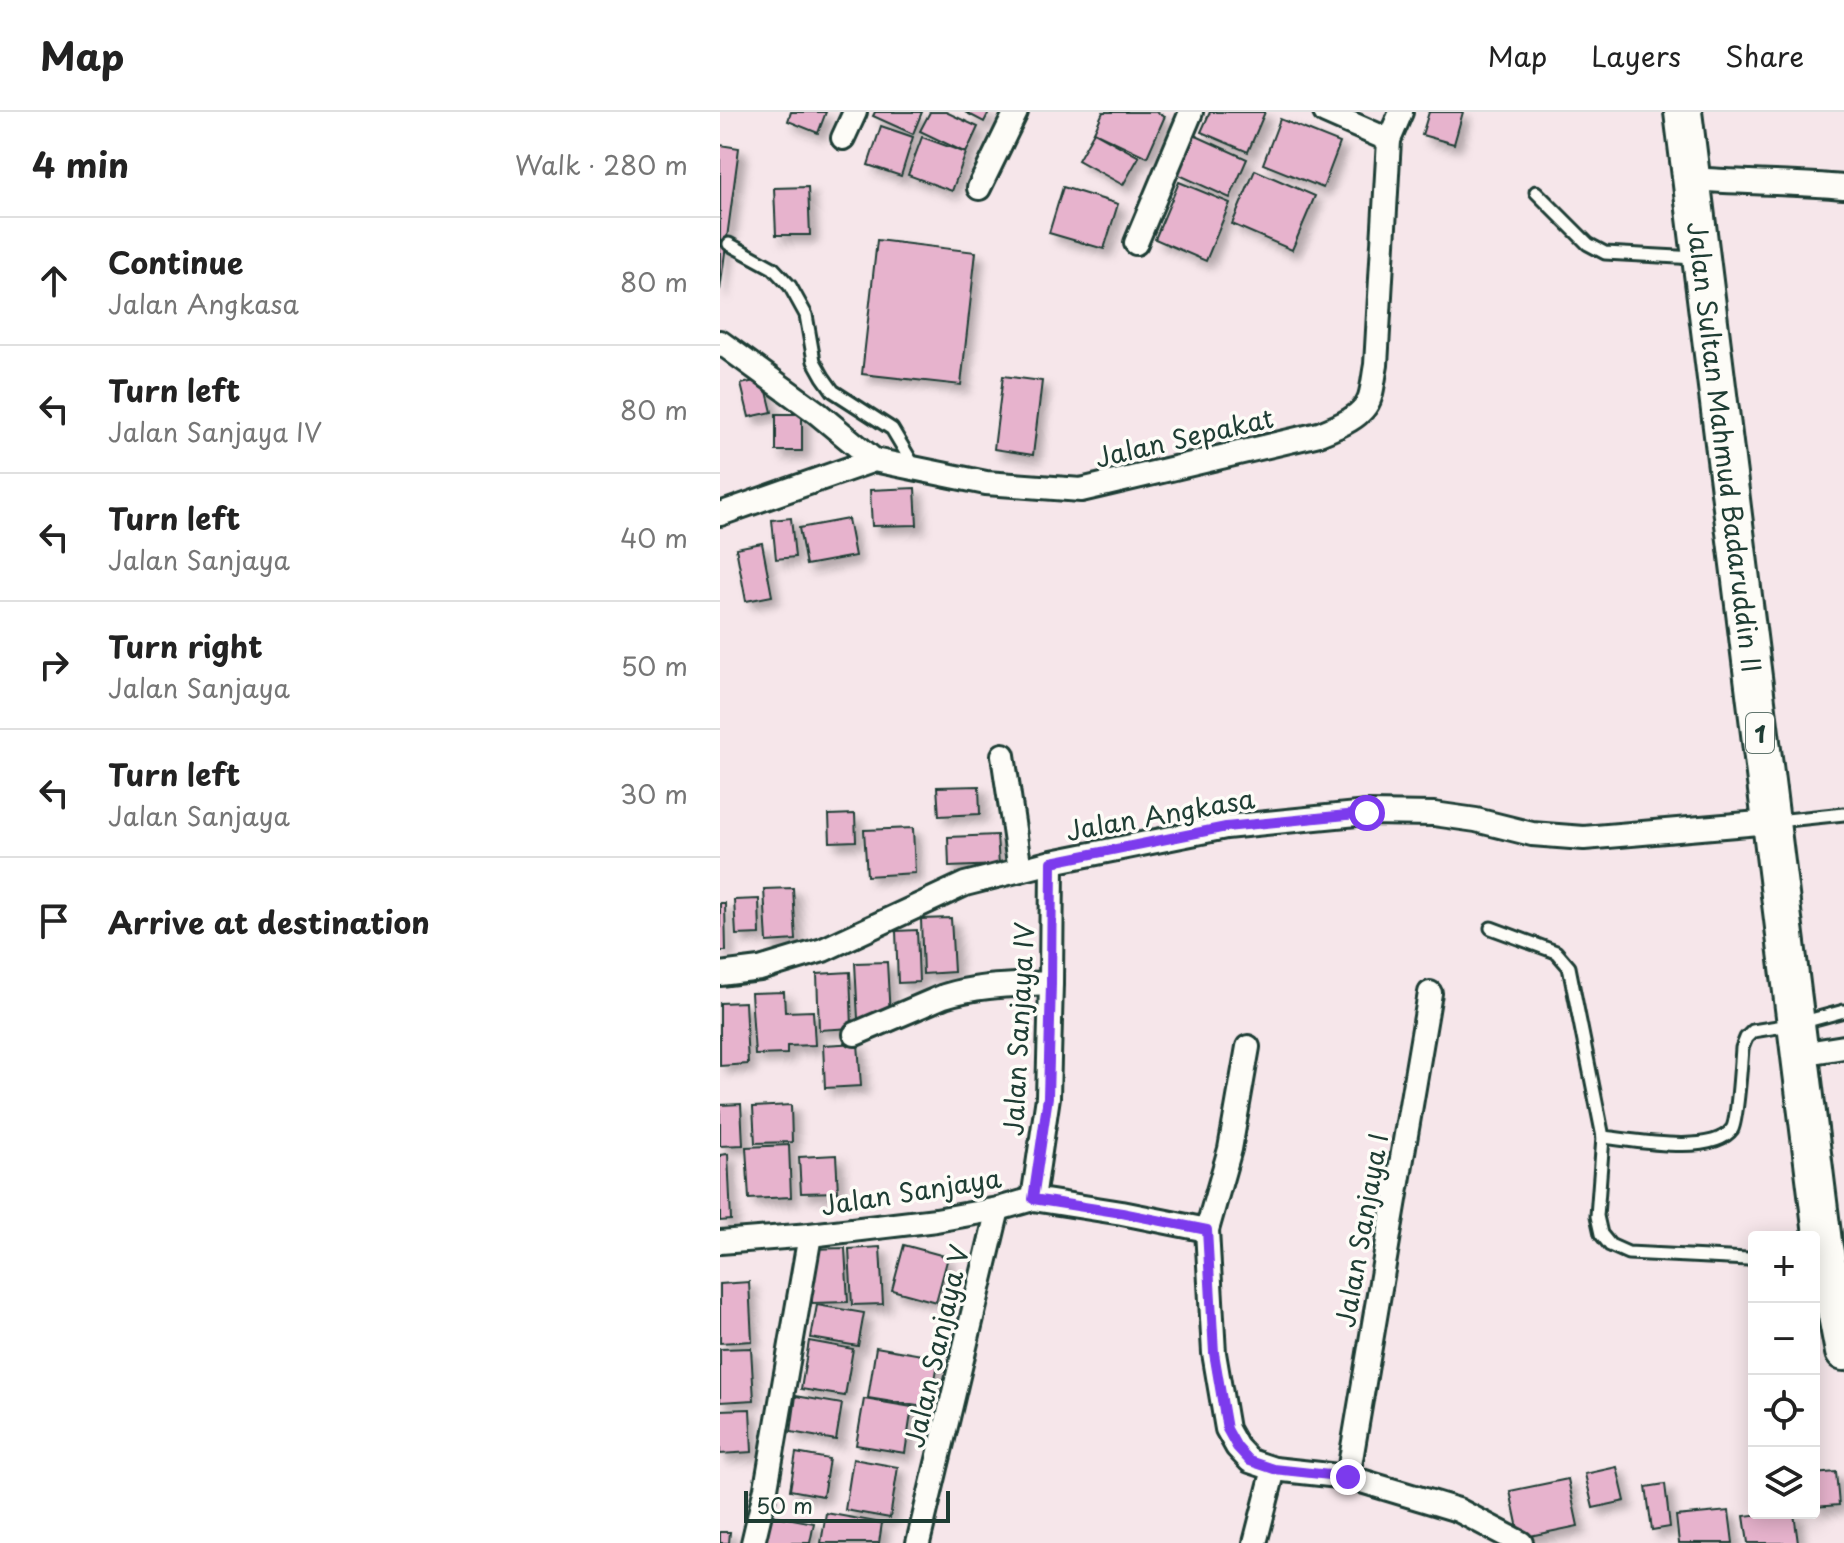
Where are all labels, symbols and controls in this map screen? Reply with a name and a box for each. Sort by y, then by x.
text: Map [40,27,124,84]
text: Map [1487,34,1547,77]
text: Layers [1591,34,1681,77]
text: Share [1725,34,1804,77]
text: 4 min [32,138,129,190]
text: Walk · 280 m [515,145,688,184]
street label: Jalan Sultan Mahmud Badaruddin II [1678,219,1772,675]
text: Continue [108,239,243,284]
icon: ahead [32,259,76,303]
text: 80 m [620,262,688,301]
text: Jalan Angkasa [108,284,299,323]
text: Turn left [108,367,240,412]
icon: left [32,387,76,431]
text: 80 m [620,390,688,429]
street label: Jalan Sepakat [1091,398,1277,476]
text: Jalan Sanjaya IV [108,412,322,451]
text: Turn left [108,495,240,540]
icon: left [32,515,76,559]
text: 40 m [620,518,688,557]
text: Jalan Sanjaya [108,540,290,579]
text: Turn right [108,623,263,668]
icon: right [32,643,76,687]
text: 50 m [621,646,688,685]
text: Jalan Sanjaya [108,668,290,707]
road number: 1 [1746,713,1774,753]
text: Turn left [108,751,240,796]
icon: left [32,771,76,815]
text: 30 m [620,774,688,813]
street label: Jalan Angkasa [1063,778,1258,850]
route start [1349,795,1385,831]
text: Jalan Sanjaya [108,796,290,835]
icon: arrive [32,899,76,943]
text: Arrive at destination [108,899,430,944]
street label: Jalan Sanjaya IV [993,921,1043,1137]
street label: Jalan Sanjaya I [1325,1130,1397,1330]
street label: Jalan Sanjaya [818,1157,1005,1224]
map controls [1748,1231,1820,1519]
button: + [1748,1231,1820,1303]
street label: Jalan Sanjaya V [894,1241,978,1451]
button: − [1748,1303,1820,1375]
button: locate [1748,1375,1820,1447]
button: layers [1748,1447,1820,1519]
route end [1330,1459,1366,1495]
scale bar [744,1487,950,1523]
text: 50 m [756,1488,813,1521]

